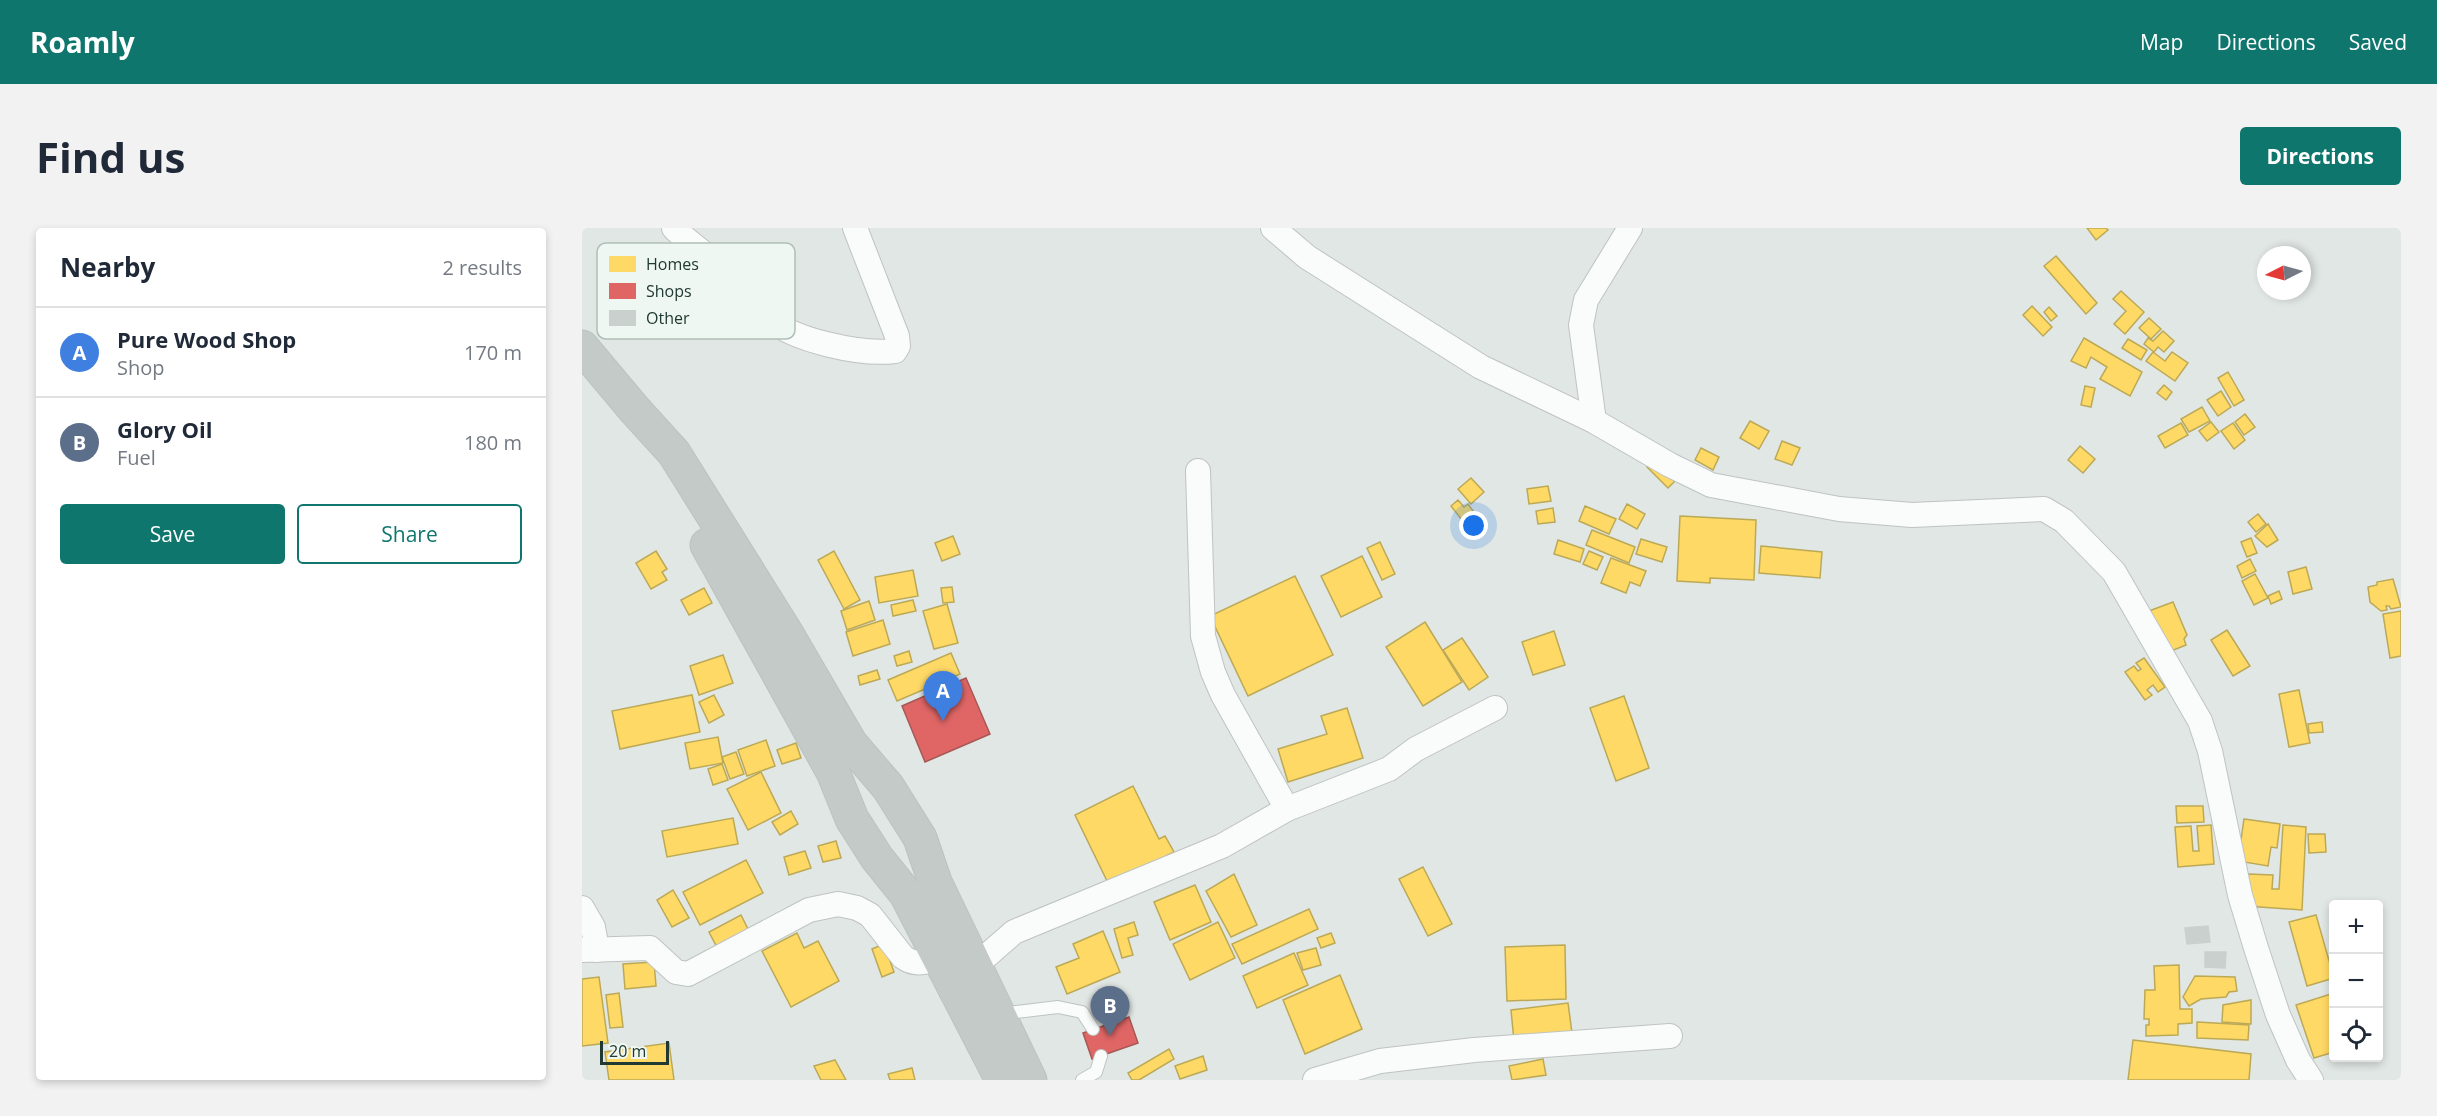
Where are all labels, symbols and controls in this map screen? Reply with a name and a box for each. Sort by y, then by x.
text: Roamly [30,23,135,61]
text: Map [2140,28,2183,56]
text: Directions [2216,28,2316,56]
text: Saved [2349,28,2407,56]
button: Directions [2240,127,2401,185]
text: Find us [36,128,185,185]
legend [597,243,795,339]
north arrow [2257,246,2311,300]
text: Nearby [60,249,155,285]
text: Homes [646,253,699,275]
text: 2 results [442,254,522,281]
text: Shops [646,280,692,302]
text: Other [646,307,690,329]
text: Pure Wood Shop [117,324,296,354]
text: A [73,339,86,366]
text: 170 m [464,339,522,366]
text: Shop [117,354,165,381]
text: Glory Oil [117,414,212,444]
text: B [73,429,86,456]
text: 180 m [464,429,522,456]
text: Fuel [117,444,156,471]
button: Save [60,504,285,564]
button: Share [297,504,522,564]
your location [1459,511,1488,540]
pin: A [924,672,962,721]
map controls [2329,900,2383,1062]
button: + [2329,900,2383,954]
button: − [2329,954,2383,1008]
pin: B [1090,986,1130,1036]
button: locate [2329,1008,2383,1062]
scale bar [600,1038,669,1066]
text: 20 m [609,1040,646,1062]

